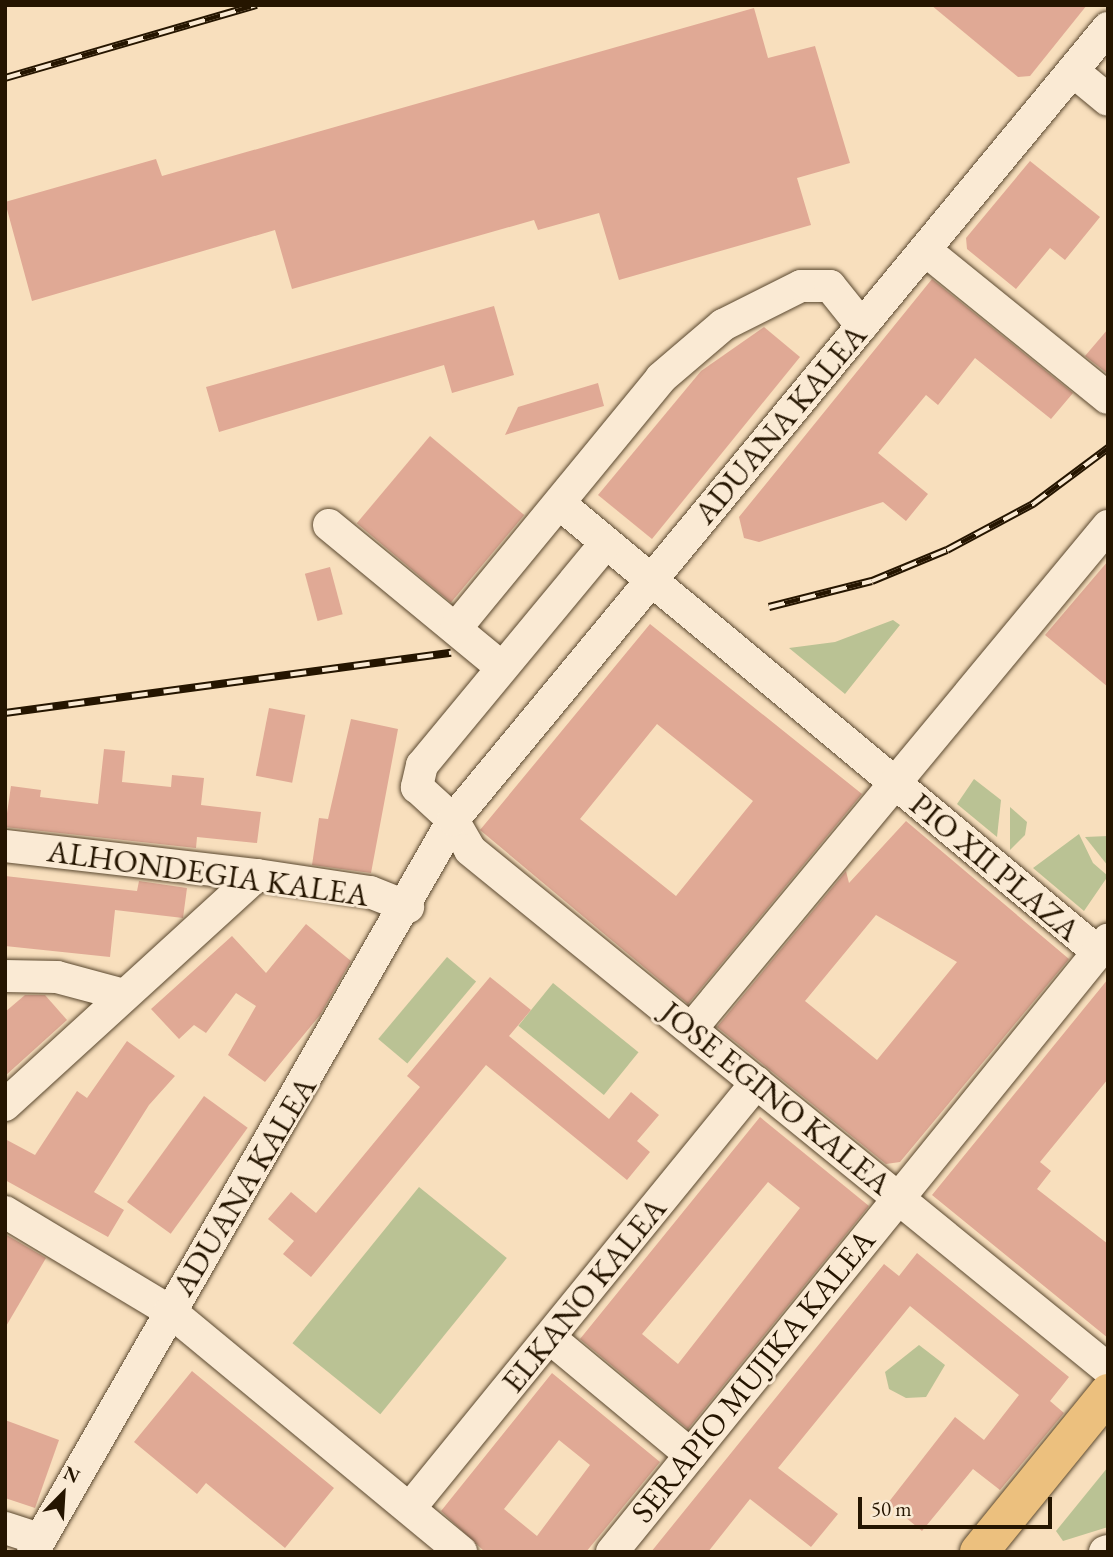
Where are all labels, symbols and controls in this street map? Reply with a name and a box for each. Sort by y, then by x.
street label: ADUANA KALEA [685,316,875,532]
street label: PIO XII PLAZA [902,785,1088,949]
street label: ALHONDEGIA KALEA [45,831,371,915]
street label: JOSE EGINO KALEA [653,993,899,1203]
street label: ADUANA KALEA [163,1070,325,1302]
street label: ELKANO KALEA [494,1190,674,1400]
street label: SERAPIO MUJIKA KALEA [623,1222,883,1530]
north arrow [28,1459,98,1529]
text: N [60,1460,84,1489]
scale bar [861,1484,1055,1528]
text: 50 m [871,1495,912,1522]

